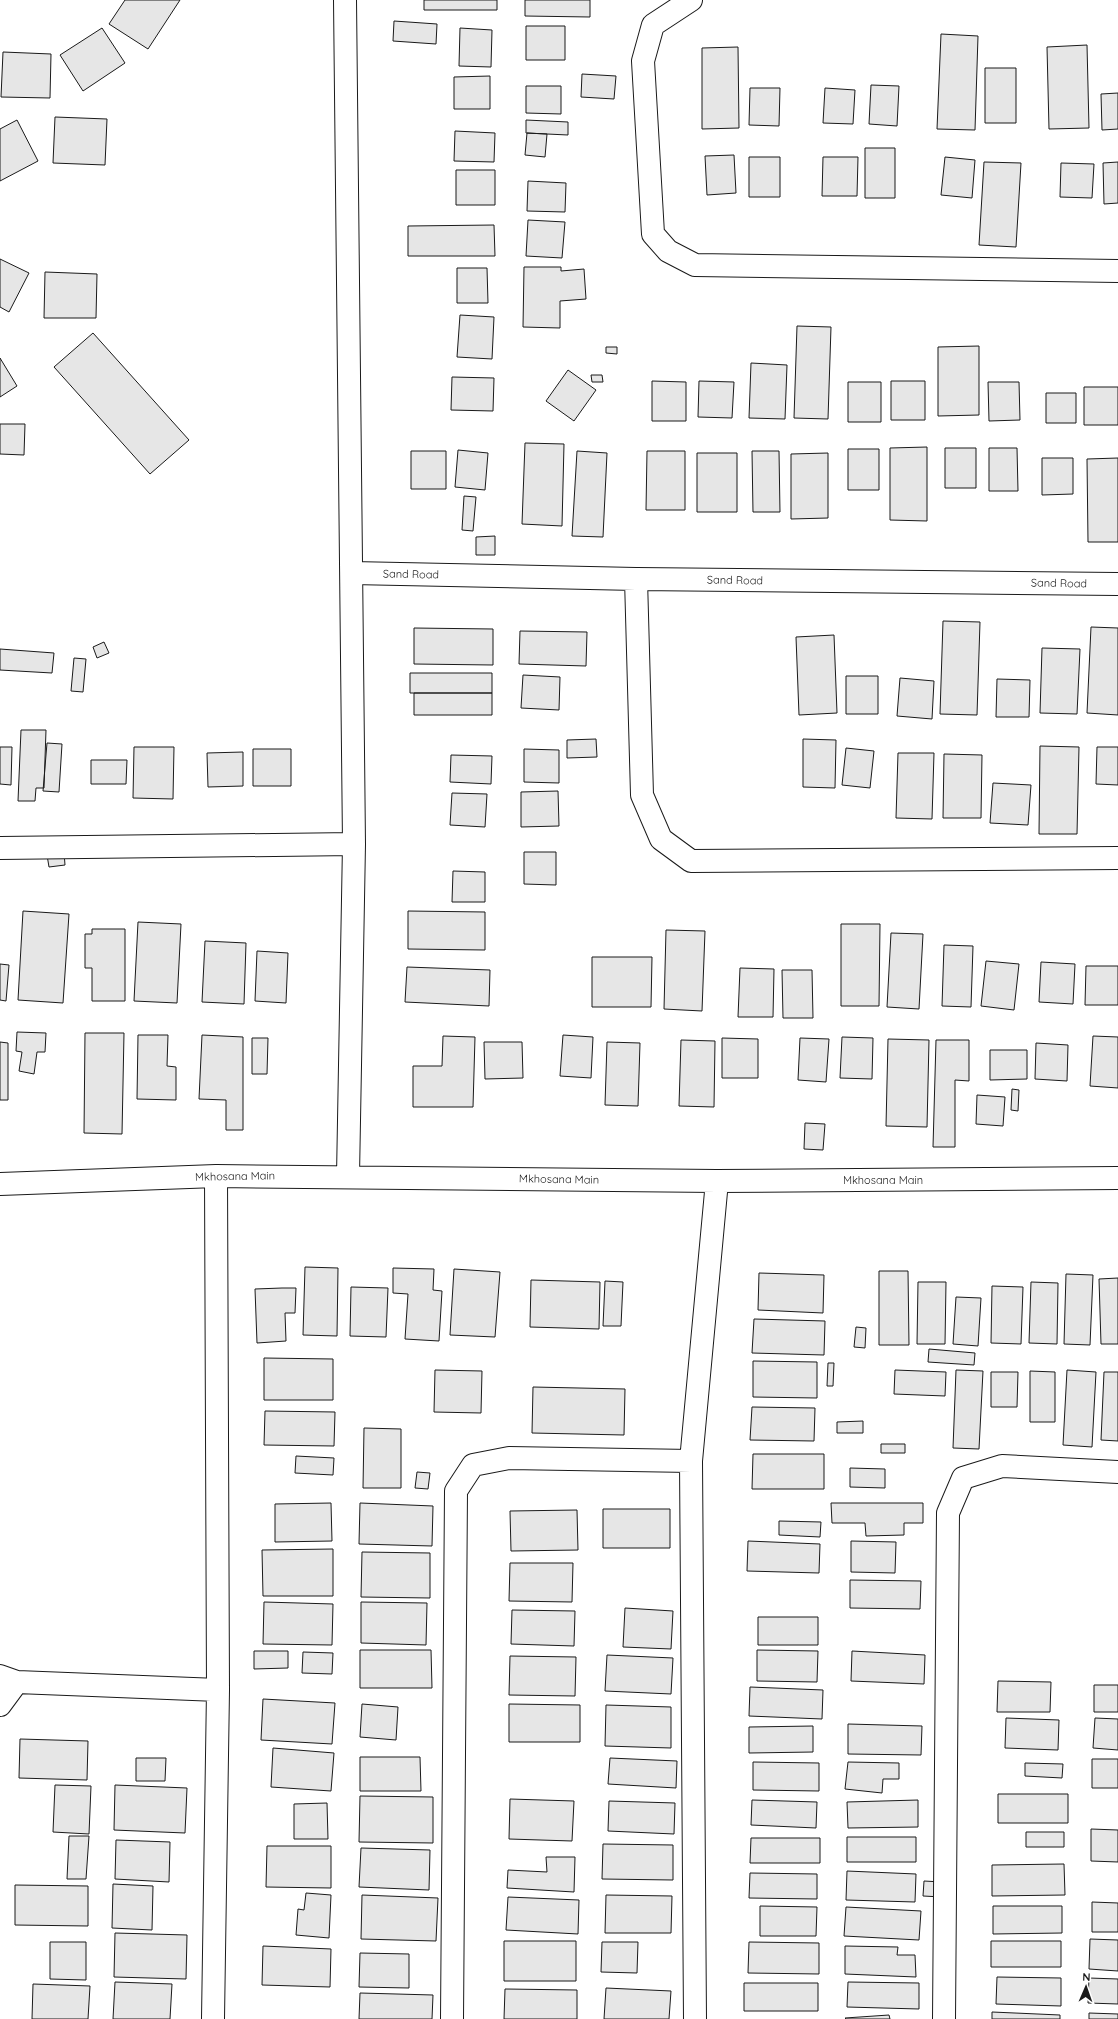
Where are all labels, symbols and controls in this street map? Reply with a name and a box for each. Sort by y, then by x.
street label: Sand Road [383,567,439,581]
street label: Sand Road [707,573,763,587]
street label: Sand Road [1031,576,1087,590]
street label: Mkhosana Main [195,1168,275,1184]
street label: Mkhosana Main [519,1171,599,1187]
street label: Mkhosana Main [843,1173,923,1187]
north arrow [1066,1967,1106,2007]
text: N [1082,1970,1091,1984]

